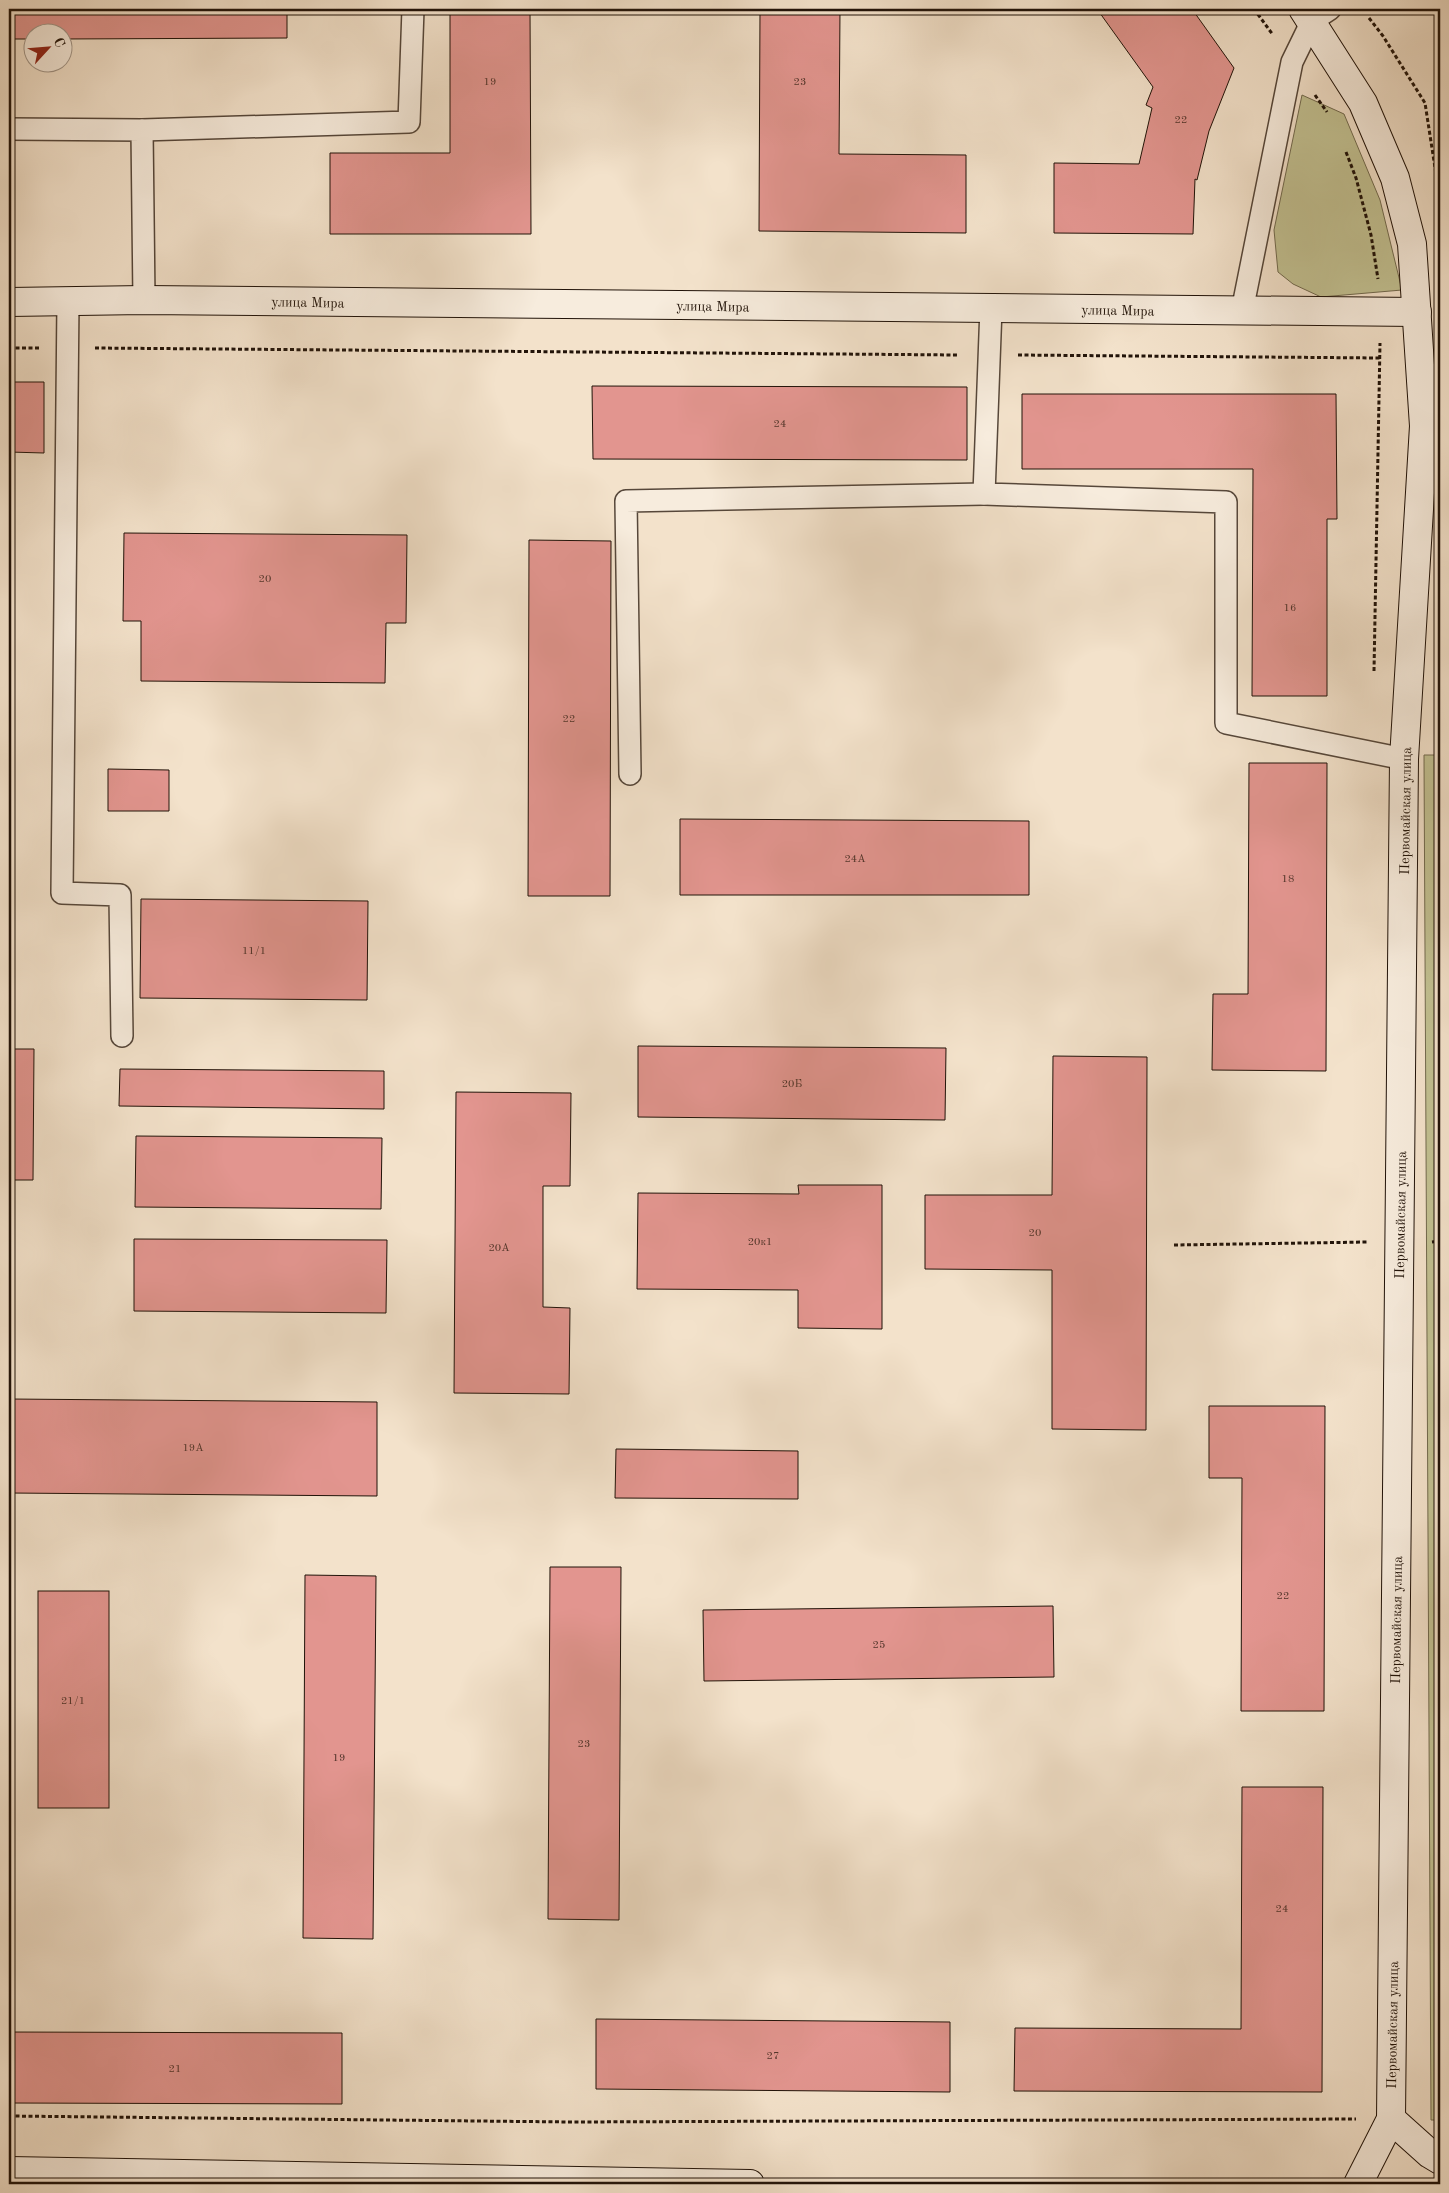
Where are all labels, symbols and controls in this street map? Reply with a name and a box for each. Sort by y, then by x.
north arrow [22,22,72,72]
text: С [50,36,67,50]
house number: 19 [484,77,496,88]
house number: 23 [794,77,806,88]
house number: 22 [1175,115,1187,126]
street label: улица Мира [271,295,345,311]
street label: улица Мира [676,299,750,315]
street label: улица Мира [1081,303,1155,319]
house number: 24 [774,419,786,430]
house number: 20 [259,574,271,585]
house number: 16 [1284,603,1296,614]
house number: 22 [563,714,575,725]
street label: Первомайская улица [1398,747,1414,875]
house number: 24А [844,854,866,865]
house number: 18 [1282,874,1294,885]
house number: 11/1 [242,946,266,957]
house number: 20Б [782,1079,802,1090]
street label: Первомайская улица [1393,1151,1409,1279]
house number: 20 [1029,1228,1041,1239]
house number: 20к1 [748,1237,772,1248]
house number: 20А [488,1243,510,1254]
house number: 19А [182,1443,204,1454]
street label: Первомайская улица [1389,1556,1405,1684]
house number: 22 [1277,1591,1289,1602]
house number: 25 [873,1640,885,1651]
house number: 21/1 [61,1696,85,1707]
house number: 23 [578,1739,590,1750]
house number: 19 [333,1753,345,1764]
house number: 24 [1276,1904,1288,1915]
street label: Первомайская улица [1385,1961,1401,2089]
house number: 27 [767,2051,779,2062]
house number: 21 [169,2064,181,2075]

